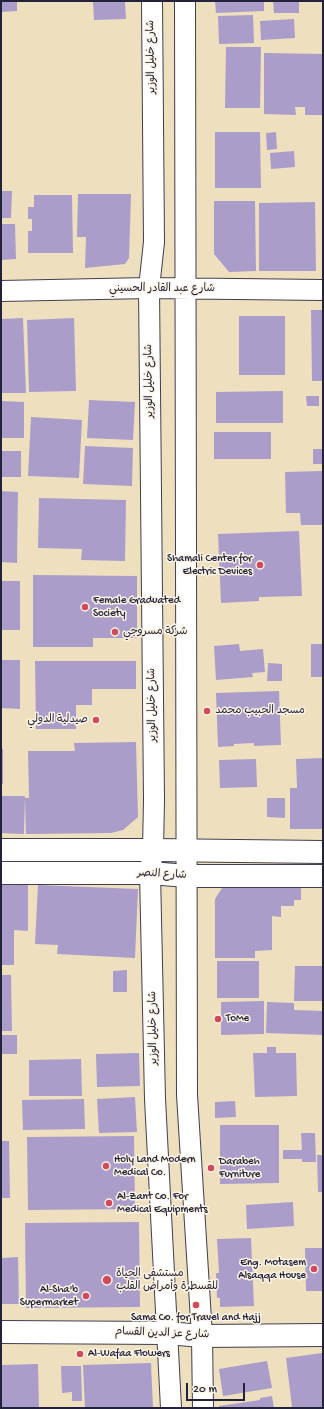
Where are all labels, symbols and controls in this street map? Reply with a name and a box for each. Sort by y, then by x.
street label: شارع خليل الوزير [145,20,159,94]
street label: شارع عبد القادر الحسيني [109,282,215,296]
street label: شارع خليل الوزير [143,344,157,418]
place label: Shamali Center for Electric Devices [167,552,252,578]
marker: Shamali Center for Electric Devices [255,560,265,570]
place label: Female Graduated Society [93,594,180,620]
marker: Female Graduated Society [80,602,90,612]
place label: شركة مسروجي [123,625,187,639]
marker: شركة مسروجي [110,627,120,637]
street label: شارع خليل الوزير [146,668,160,742]
place label: مسجد الحبيب محمد [215,704,305,718]
marker: مسجد الحبيب محمد [202,706,212,716]
place label: صيدلية الدولي [27,713,88,727]
marker: صيدلية الدولي [91,715,101,725]
street label: شارع النصر [137,867,187,883]
street label: شارع خليل الوزير [147,991,161,1065]
place label: ToMe [226,1012,249,1026]
marker: ToMe [213,1014,223,1024]
place label: Holy Land Modern Medical Co. [114,1153,195,1179]
place label: Darabeh Furniture [219,1155,261,1181]
marker: Holy Land Modern Medical Co. [101,1161,111,1171]
marker: Darabeh Furniture [206,1163,216,1173]
place label: Al-Zant Co. For Medical Equipments [117,1190,208,1216]
marker: Al-Zant Co. For Medical Equipments [104,1198,114,1208]
place label: Eng. Motasem Alsaqqa House [238,1256,306,1282]
marker: Eng. Motasem Alsaqqa House [309,1264,319,1274]
place label: مستشفى الحياة للقسطرة وأمراض القلب [116,1267,218,1293]
marker: مستشفى الحياة للقسطرة وأمراض القلب [101,1274,113,1286]
place label: Al-Sha'b Supermarket [20,1283,78,1309]
marker: Al-Sha'b Supermarket [81,1291,91,1301]
marker: Sama Co. for Travel and Hajj [191,1300,201,1310]
place label: Sama Co. for Travel and Hajj [131,1311,261,1325]
street label: شارع عز الدين القسام [115,1326,209,1342]
place label: Al-Wafaa Flowers [88,1347,170,1361]
marker: Al-Wafaa Flowers [75,1349,85,1359]
scale bar [188,1375,247,1401]
text: 20 m [193,1383,217,1397]

